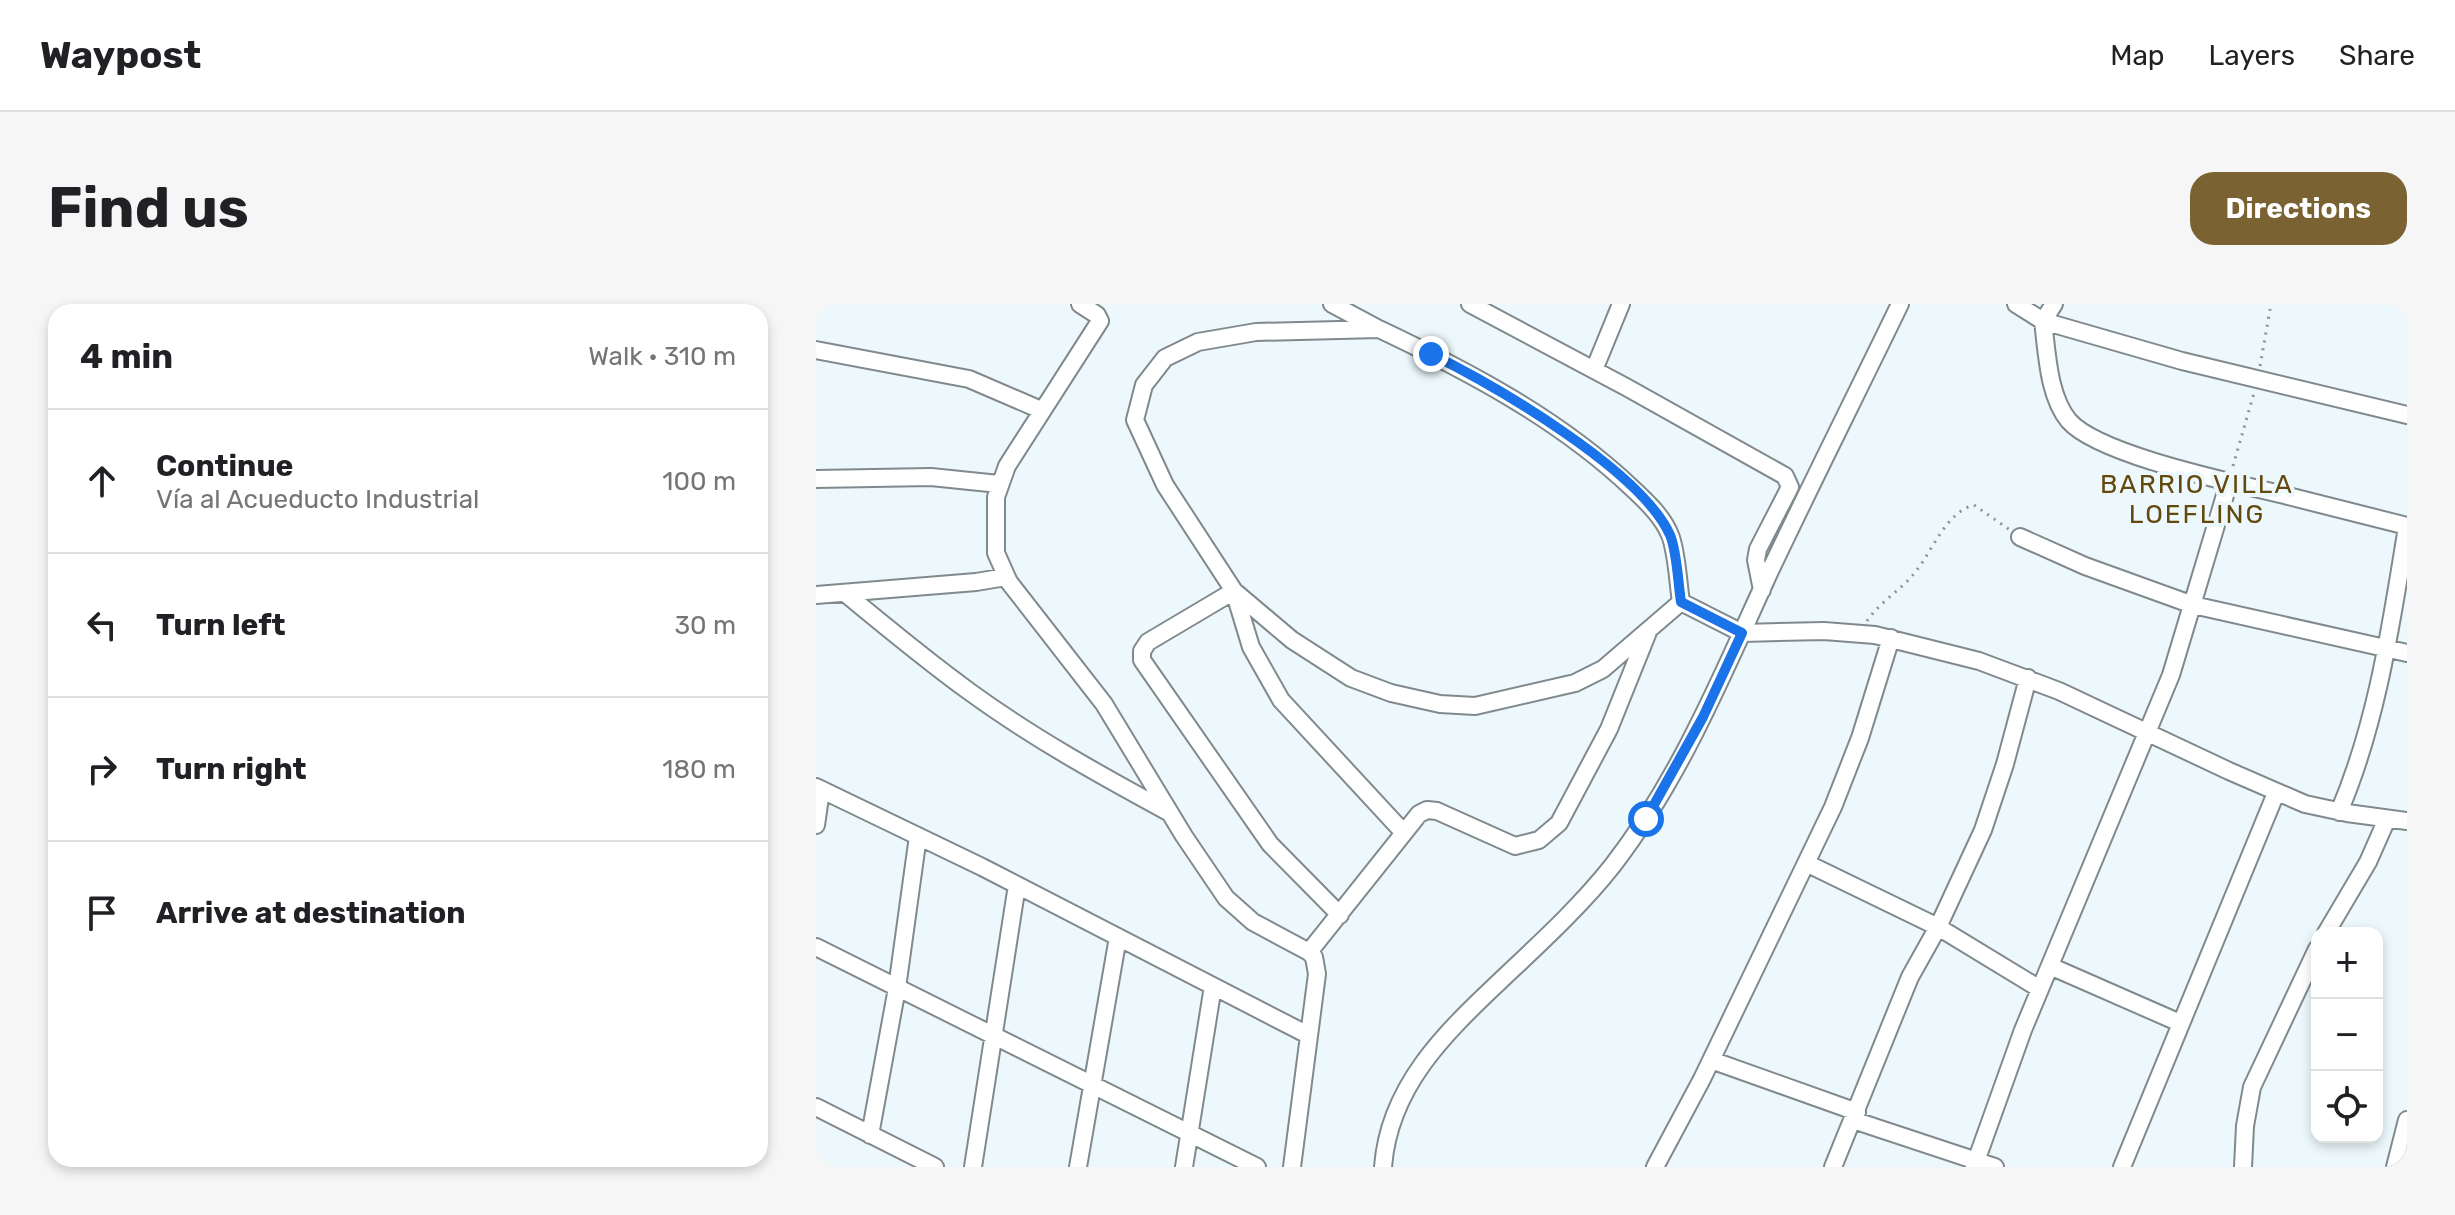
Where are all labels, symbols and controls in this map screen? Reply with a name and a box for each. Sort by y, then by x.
text: Waypost [40,32,201,78]
text: Map [2110,39,2165,72]
text: Layers [2209,39,2295,72]
text: Share [2339,39,2415,72]
button: Directions [2190,172,2407,245]
text: Find us [48,175,249,241]
text: 4 min [80,336,173,377]
route end [1413,336,1449,372]
text: Walk · 310 m [588,341,736,372]
text: Continue [156,448,293,484]
icon: ahead [80,459,124,503]
text: 100 m [662,466,736,497]
district label: BARRIO VILLA LOEFLING [2100,469,2294,530]
text: Vía al Acueducto Industrial [156,484,479,515]
icon: left [80,603,124,647]
text: Turn left [156,607,286,643]
text: 30 m [674,610,736,641]
icon: right [80,747,124,791]
text: Turn right [156,751,307,787]
text: 180 m [662,754,736,785]
route start [1628,801,1664,837]
icon: arrive [80,891,124,935]
text: Arrive at destination [156,895,466,931]
map controls [2311,927,2383,1143]
button: + [2311,927,2383,999]
button: − [2311,999,2383,1071]
button: locate [2311,1071,2383,1143]

